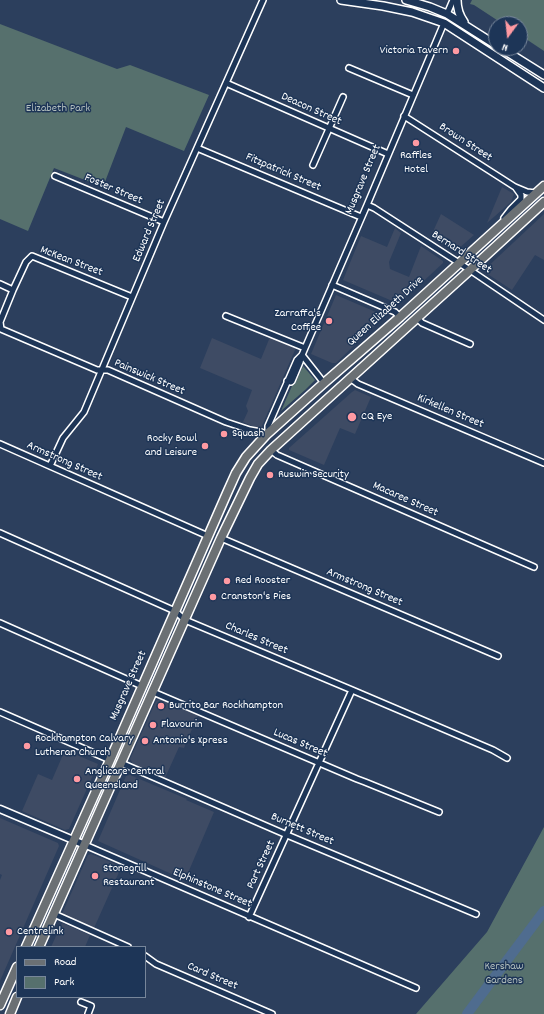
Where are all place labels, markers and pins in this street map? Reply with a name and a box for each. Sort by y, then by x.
place label: Victoria Tavern [380,44,448,58]
marker: Victoria Tavern [451,46,461,56]
marker: Raffles Hotel [411,138,421,148]
place label: Raffles Hotel [400,149,432,177]
place label: Zarraffa's Coffee [274,307,321,335]
marker: Zarraffa's Coffee [324,316,334,326]
place label: CQ Eye [361,410,392,424]
marker: CQ Eye [346,411,358,423]
place label: Squash [232,427,264,441]
marker: Squash [219,429,229,439]
place label: Rocky Bowl and Leisure [145,432,197,460]
marker: Rocky Bowl and Leisure [200,441,210,451]
place label: Ruswin Security [278,468,349,482]
marker: Ruswin Security [265,470,275,480]
place label: Red Rooster [235,574,290,588]
marker: Red Rooster [222,576,232,586]
place label: Cranston's Pies [221,590,291,604]
marker: Cranston's Pies [208,592,218,602]
place label: Burrito Bar Rockhampton [169,699,283,713]
marker: Burrito Bar Rockhampton [156,701,166,711]
place label: Flavourin [161,718,203,732]
marker: Flavourin [148,720,158,730]
place label: Rockhampton Calvary Lutheran Church [35,732,133,760]
place label: Antonio's Xpress [153,734,228,748]
marker: Antonio's Xpress [140,736,150,746]
marker: Rockhampton Calvary Lutheran Church [22,741,32,751]
place label: Anglicare Central Queensland [85,765,164,793]
marker: Anglicare Central Queensland [72,774,82,784]
place label: Stonegrill Restaurant [103,862,154,890]
marker: Stonegrill Restaurant [90,871,100,881]
place label: Centrelink [17,925,63,939]
marker: Centrelink [4,927,14,937]

